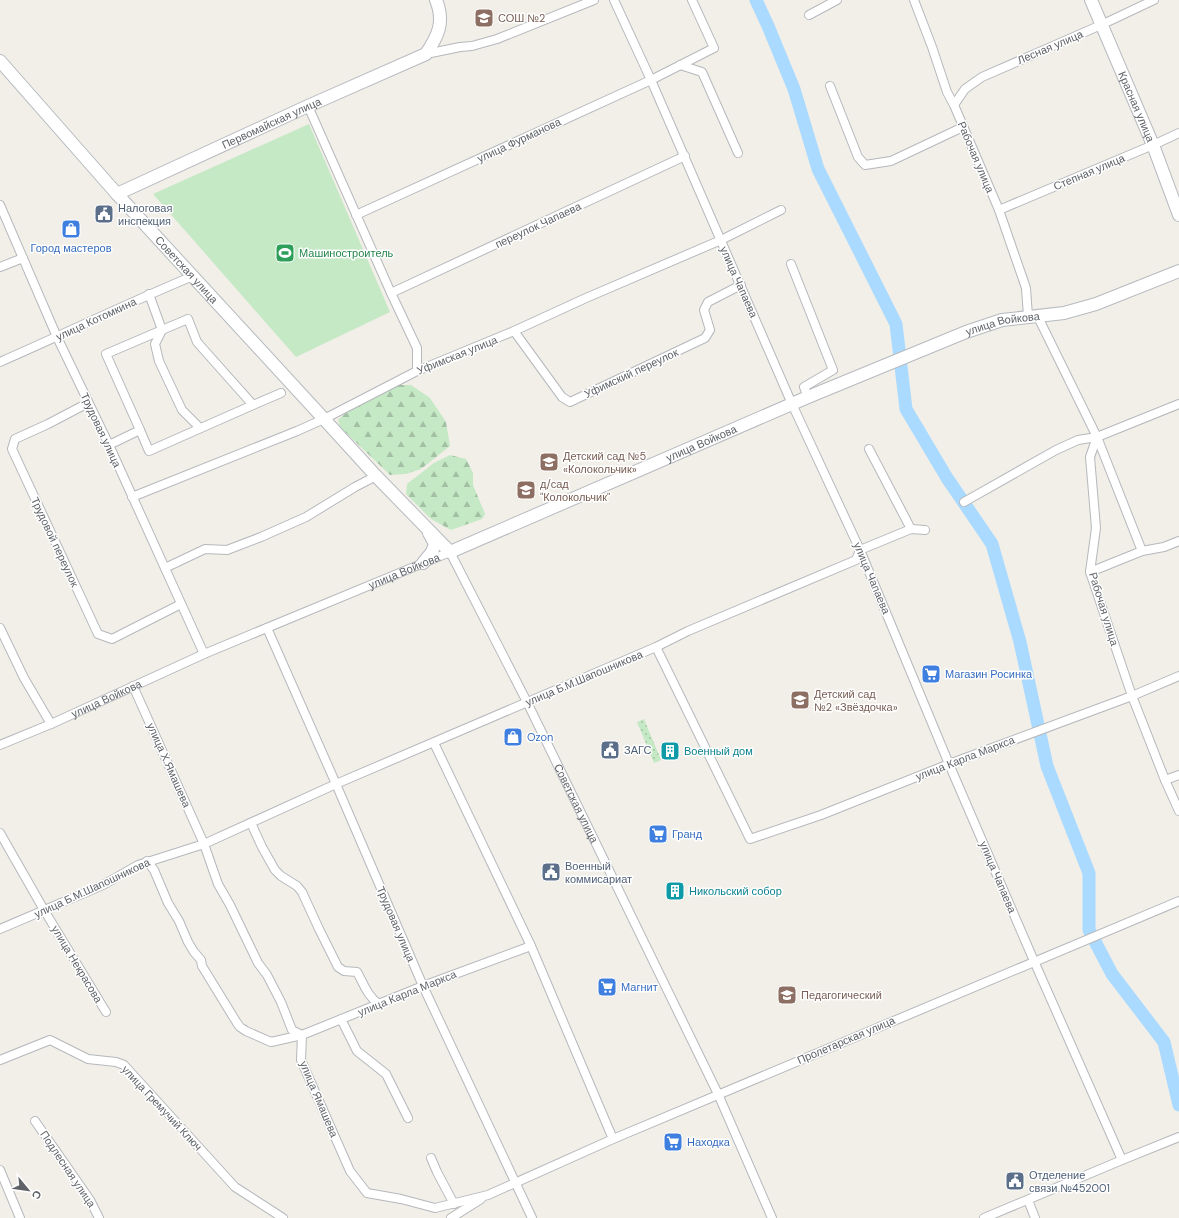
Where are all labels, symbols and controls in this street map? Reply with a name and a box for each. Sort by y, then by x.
school or university icon: СОШ №2 [473,7,495,29]
place label: СОШ №2 [498,11,545,25]
street label: Лесная улица [1015,27,1086,67]
street label: Красная улица [1115,69,1158,145]
street label: Первомайская улица [220,94,324,152]
street label: улица Фурманова [475,114,564,166]
street label: Рабочая улица [955,119,998,196]
street label: Степная улица [1051,150,1128,193]
street label: переулок Чапаева [493,199,584,251]
place label: Налоговая инспекция [118,201,172,228]
public building icon: Налоговая инспекция [93,203,115,225]
shop icon: Город мастеров [60,218,82,240]
street label: Советская улица [152,233,222,307]
place label: Город мастеров [31,241,112,255]
sports icon: Машиностроитель [274,242,296,264]
street label: улица Чапаева [717,244,761,321]
place label: Машиностроитель [299,246,394,260]
street label: улица Котомкина [54,294,139,344]
street label: улица Войкова [964,309,1041,339]
street label: Уфимская улица [415,332,500,378]
street label: Уфимский переулок [582,345,680,401]
street label: Трудовая улица [78,390,125,470]
street label: улица Войкова [664,421,740,465]
place label: Детский сад №5 «Колокольчик» [563,449,646,476]
school or university icon: Детский сад №5 «Колокольчик» [538,451,560,473]
place label: д/сад "Колокольчик" [540,477,610,504]
school or university icon: д/сад "Колокольчик" [515,479,537,501]
street label: Трудовой переулок [28,495,82,589]
street label: улица Чапаева [851,540,894,617]
street label: улица Войкова [366,550,443,592]
street label: Рабочая улица [1086,570,1122,648]
street label: улица Б.М.Шапошникова [523,647,646,709]
supermarket icon: Магазин Росинка [920,663,942,685]
place label: Магазин Росинка [945,667,1033,681]
street label: улица Войкова [69,676,144,721]
place label: Детский сад №2 «Звёздочка» [814,687,898,714]
school or university icon: Детский сад №2 «Звёздочка» [789,689,811,711]
street label: улица Х.Ямашева [144,721,194,810]
shop icon: Ozon [502,726,524,748]
place label: Ozon [527,730,553,744]
street label: улица Карла Маркса [913,732,1017,783]
public building icon: ЗАГС [599,739,621,761]
building icon: Военный дом [659,740,681,762]
place label: ЗАГС [624,743,651,757]
place label: Военный дом [684,744,753,758]
street label: Советская улица [551,761,602,846]
supermarket icon: Гранд [647,823,669,845]
place label: Гранд [672,827,703,841]
street label: улица Чапаева [977,839,1020,916]
street label: улица Б.М.Шапошникова [32,855,153,921]
place label: Военный коммисариат [565,859,632,886]
public building icon: Военный коммисариат [540,861,562,883]
building icon: Никольский собор [664,880,686,902]
street label: Трудовая улица [374,884,419,965]
place label: Никольский собор [689,884,782,898]
street label: улица Некрасова [48,923,106,1006]
street label: улица Карла Маркса [356,967,459,1019]
supermarket icon: Магнит [596,976,618,998]
place label: Магнит [621,980,658,994]
school or university icon: Педагогический [776,984,798,1006]
place label: Педагогический [801,988,882,1002]
street label: Пролетарская улица [795,1013,898,1067]
street label: улица Ямашева [297,1059,342,1140]
street label: улица Гремучий Ключ [119,1062,205,1154]
street label: Подлесная улица [37,1128,99,1211]
supermarket icon: Находка [662,1131,684,1153]
place label: Находка [687,1135,731,1149]
place label: Отделение связи №452001 [1029,1168,1110,1195]
north arrow [8,1170,48,1210]
public building icon: Отделение связи №452001 [1004,1170,1026,1192]
text: С [29,1188,45,1202]

